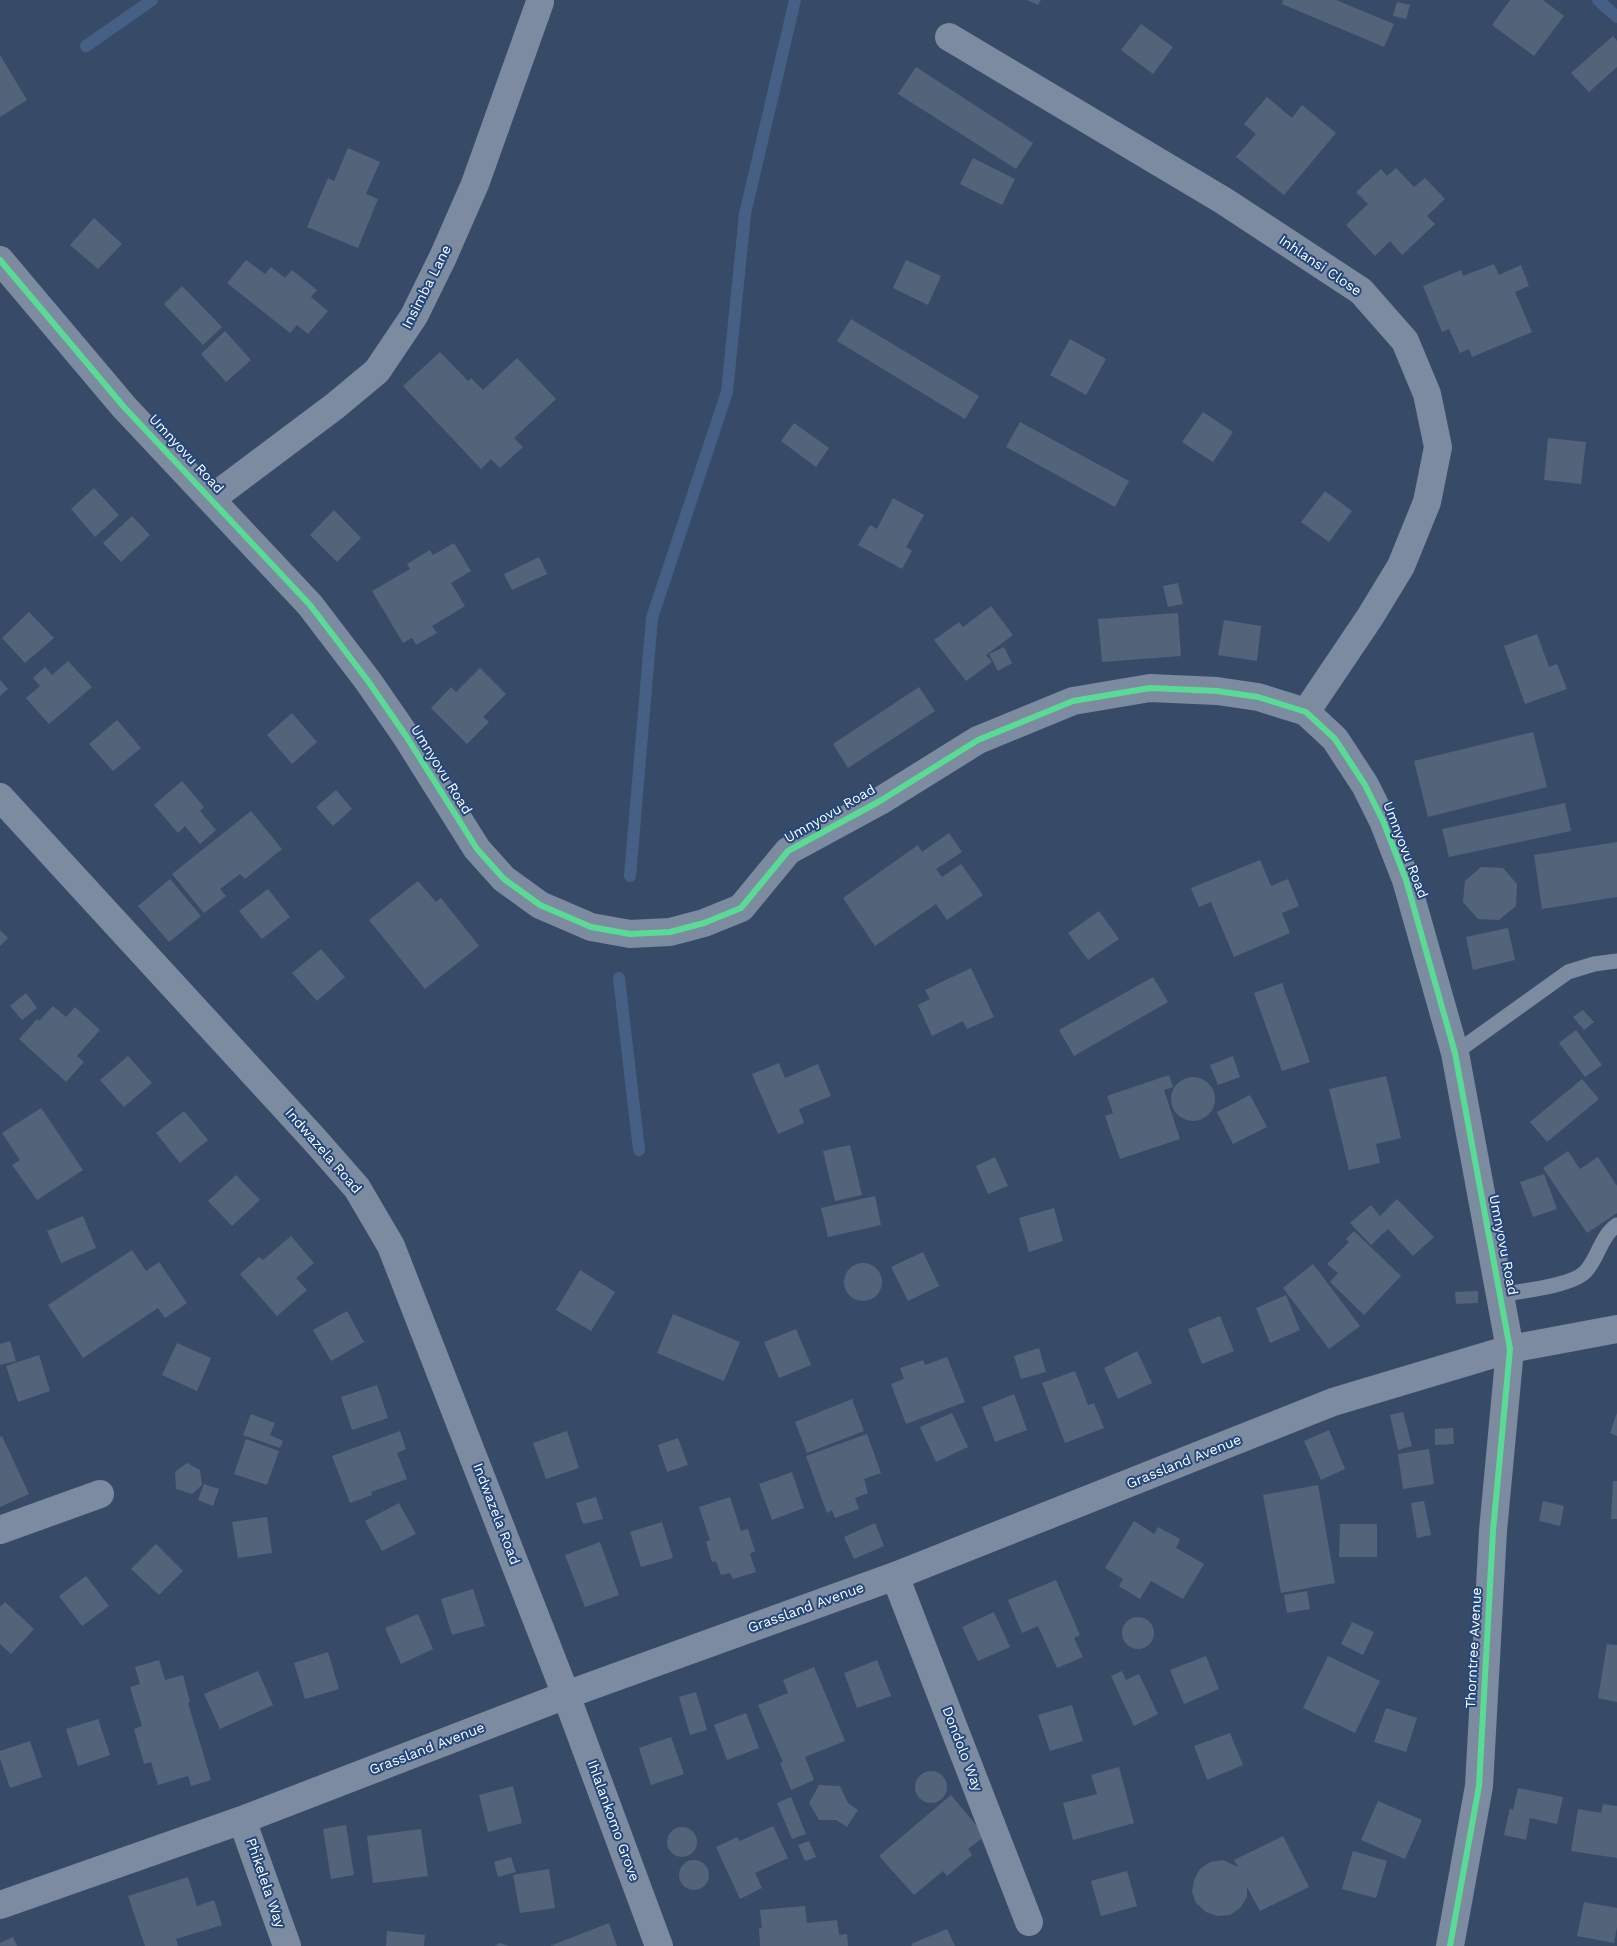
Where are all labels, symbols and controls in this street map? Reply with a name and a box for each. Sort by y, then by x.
street label: Inhlansi Close [1276,232,1364,300]
street label: Insimba Lane [399,242,455,332]
street label: Umnyovu Road [145,411,227,497]
street label: Umnyovu Road [407,722,475,818]
street label: Umnyovu Road [782,781,878,847]
street label: Umnyovu Road [1379,799,1431,901]
street label: Indwazela Road [281,1105,365,1197]
street label: Umnyovu Road [1485,1193,1521,1297]
street label: Grassland Avenue [1124,1431,1244,1493]
street label: Indwazela Road [469,1461,523,1567]
street label: Grassland Avenue [746,1579,866,1637]
street label: Thorntree Avenue [1462,1587,1486,1709]
street label: Dondolo Way [938,1704,986,1794]
street label: Grassland Avenue [367,1719,487,1779]
street label: Ihlalankomo Grove [583,1758,643,1884]
street label: Phikelela Way [242,1836,288,1930]

